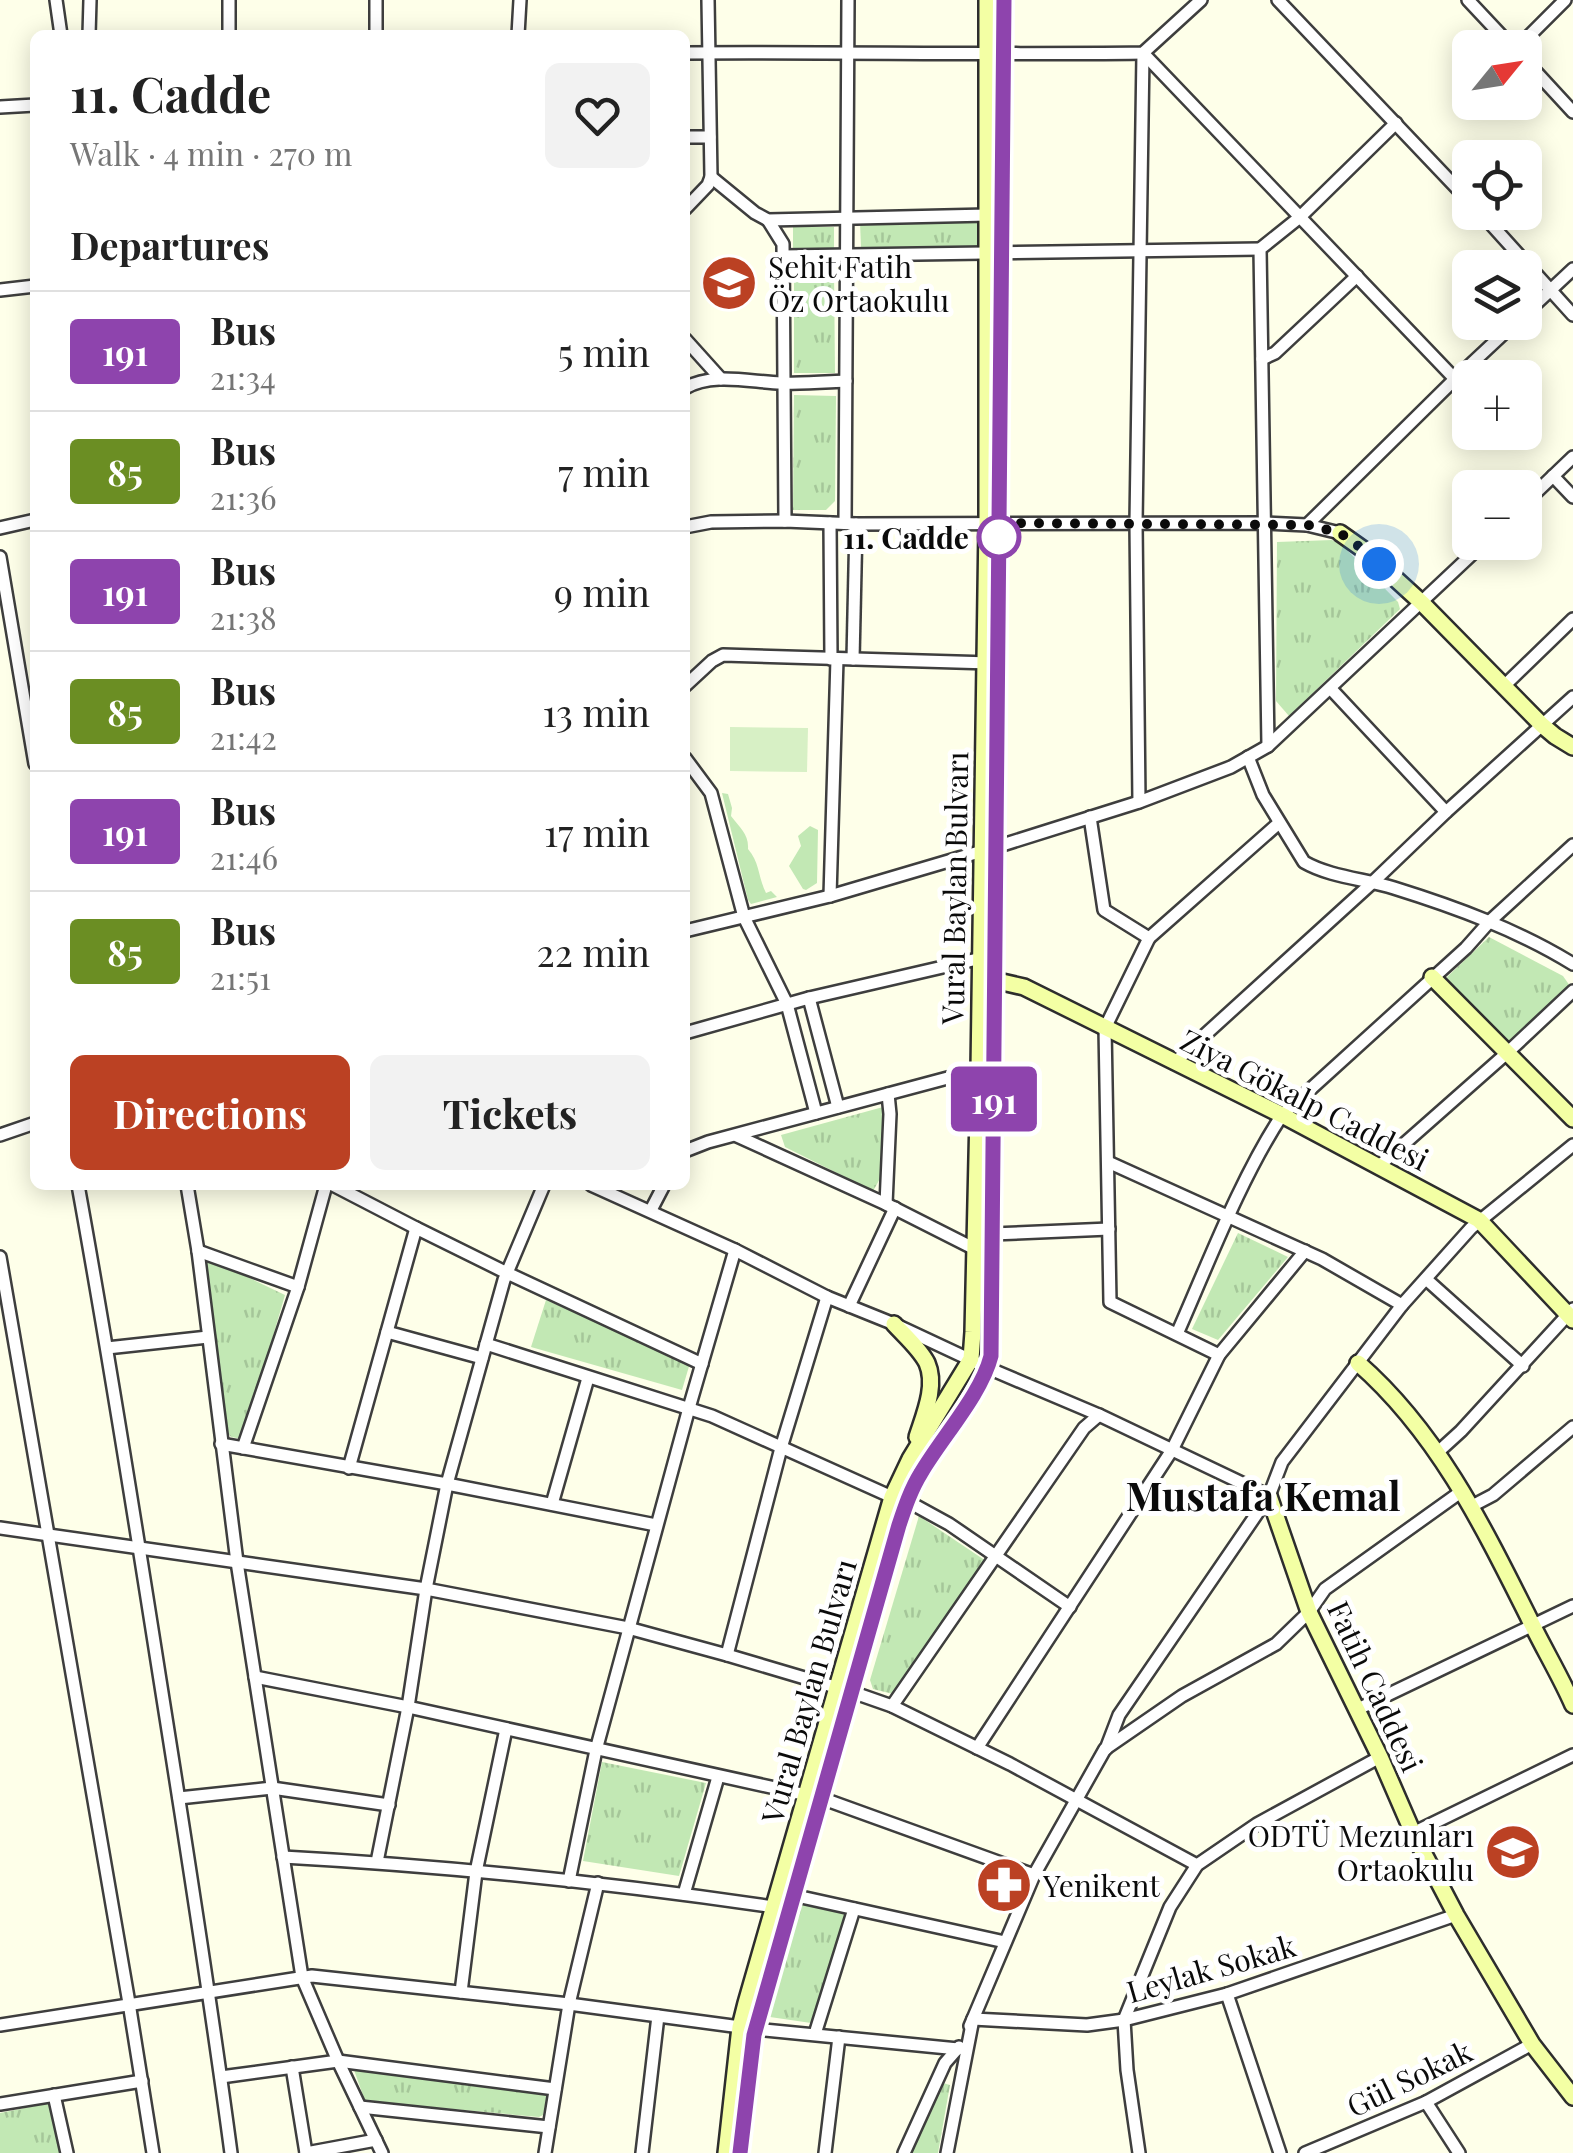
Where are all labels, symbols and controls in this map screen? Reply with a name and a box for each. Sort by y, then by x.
north arrow [1452,30,1542,120]
map controls [1452,30,1542,560]
text: 11. Cadde [70,61,271,125]
button: heart [545,63,650,168]
text: Walk · 4 min · 270 m [70,131,352,174]
button: locate [1452,140,1542,230]
text: Departures [70,219,269,270]
place label: Şehit Fatih Öz Ortaokulu [768,246,949,320]
button: layers [1452,250,1542,340]
school or university icon: Şehit Fatih Öz Ortaokulu [699,253,759,313]
text: Bus [210,304,276,355]
text: 5 min [558,326,650,377]
text: 191 [102,328,148,375]
text: 21:34 [210,355,276,398]
button: + [1452,360,1542,450]
text: Bus [210,424,276,475]
text: 7 min [558,446,650,497]
text: 85 [107,448,143,495]
button: − [1452,470,1542,560]
text: 21:36 [210,475,277,518]
marker: 11. Cadde [978,516,1020,558]
place label: 11. Cadde [843,517,969,557]
your location [1354,539,1404,589]
text: Bus [210,544,276,595]
text: 9 min [554,566,650,617]
text: 191 [102,568,148,615]
text: 21:38 [210,595,277,638]
text: Bus [210,664,276,715]
text: 13 min [542,686,650,737]
text: 85 [107,688,143,735]
text: 21:42 [210,715,277,758]
street label: Vural Baylan Bulvarı [932,751,976,1026]
text: Bus [210,784,276,835]
text: 17 min [544,806,650,857]
text: 191 [102,808,148,855]
text: 21:46 [210,835,278,878]
text: Bus [210,904,276,955]
text: 22 min [537,926,650,977]
text: 85 [107,928,143,975]
text: 21:51 [210,955,271,998]
street label: Ziya Gökalp Caddesi [1174,1019,1436,1179]
button: Directions [70,1055,350,1170]
button: Tickets [370,1055,650,1170]
line badge: 191 [936,1066,1052,1132]
text: 191 [971,1076,1017,1123]
district label: Mustafa Kemal [1125,1468,1401,1521]
street label: Vural Baylan Bulvarı [751,1554,865,1829]
street label: Fatih Caddesi [1319,1594,1433,1778]
place label: ODTÜ Mezunları Ortaokulu [1248,1815,1474,1889]
school or university icon: ODTÜ Mezunları Ortaokulu [1483,1822,1543,1882]
pharmacy icon: Yenikent [974,1855,1034,1915]
place label: Yenikent [1042,1865,1160,1905]
street label: Leylak Sokak [1122,1925,1301,2011]
street label: Gül Sokak [1340,2030,1479,2125]

